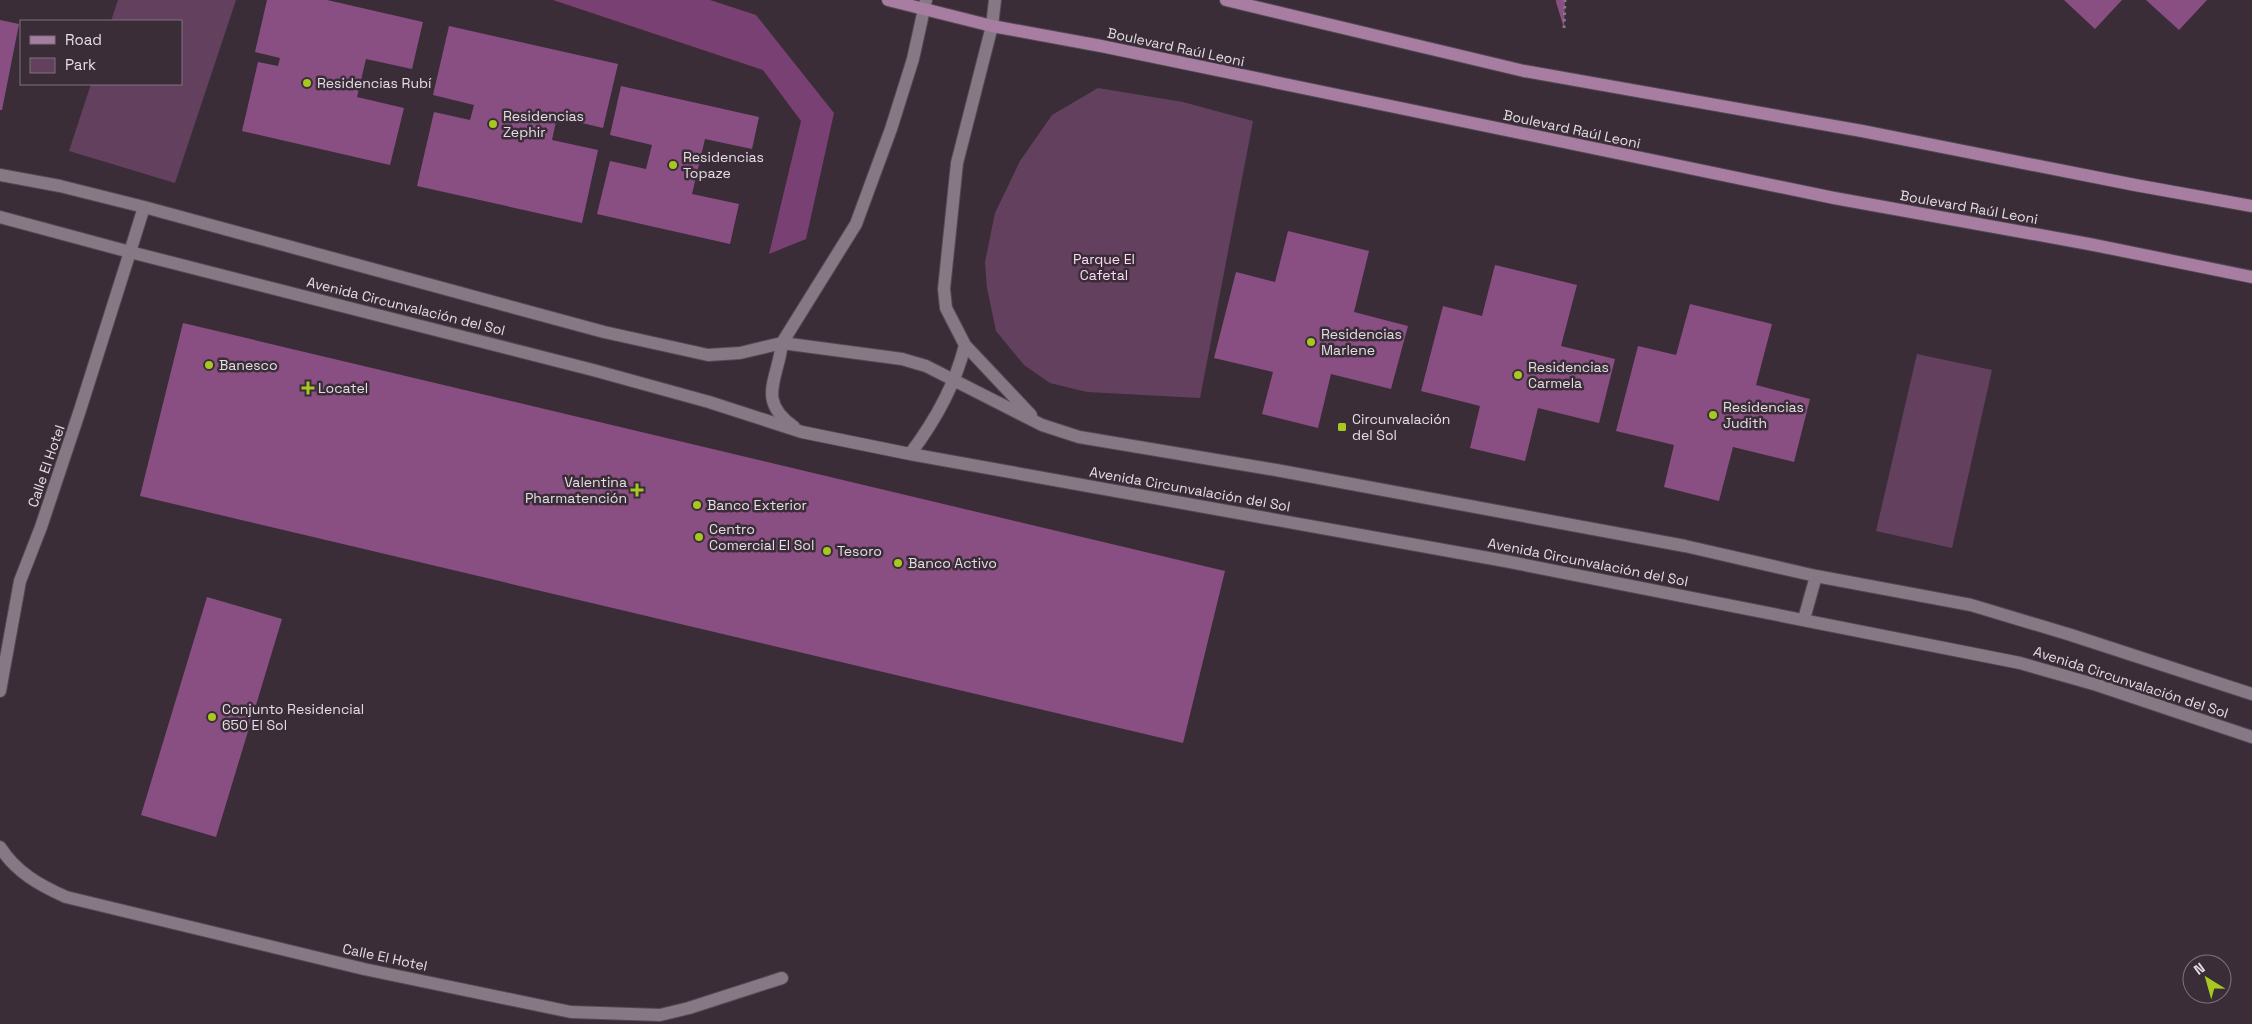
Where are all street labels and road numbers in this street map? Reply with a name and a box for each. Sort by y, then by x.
street label: Boulevard Raúl Leoni [1106,24,1246,70]
street label: Boulevard Raúl Leoni [1502,106,1642,152]
street label: Boulevard Raúl Leoni [1899,186,2039,228]
street label: Avenida Circunvalación del Sol [305,273,507,339]
street label: Calle El Hotel [23,422,69,510]
street label: Avenida Circunvalación del Sol [1088,462,1292,516]
street label: Avenida Circunvalación del Sol [1486,534,1690,590]
street label: Avenida Circunvalación del Sol [2031,642,2231,722]
street label: Calle El Hotel [341,939,429,975]

